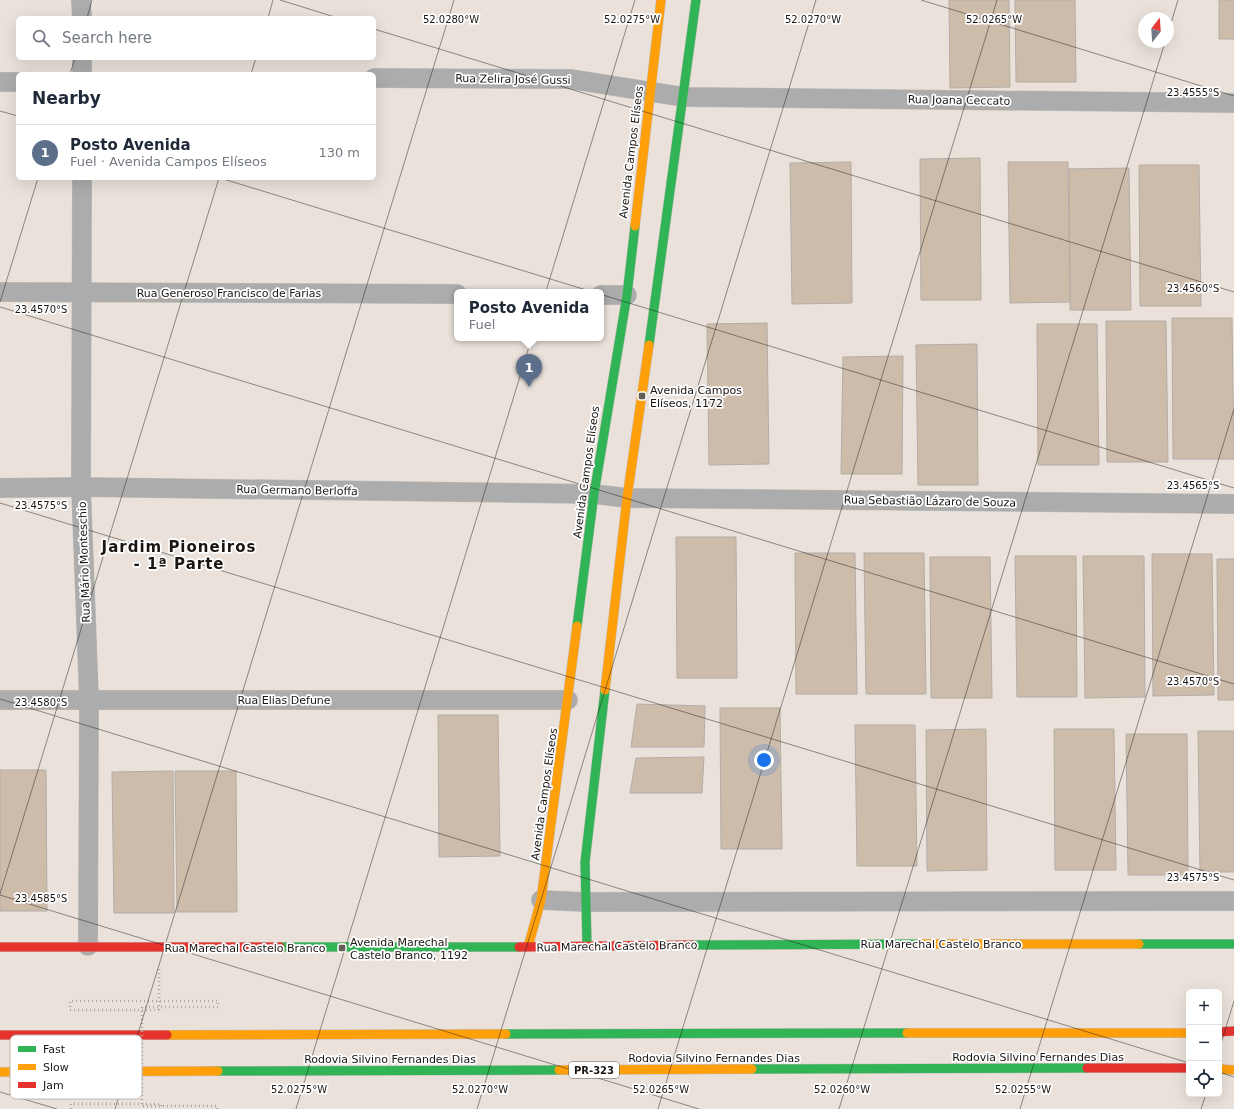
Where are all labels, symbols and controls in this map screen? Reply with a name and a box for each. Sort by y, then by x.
north arrow [1138,12,1174,48]
text: 52.0280°W [423,14,479,25]
text: 52.0275°W [604,14,660,25]
text: 52.0270°W [785,14,841,25]
text: 52.0265°W [966,14,1022,25]
search box [16,16,376,60]
icon: search [30,27,52,49]
text: Search here [62,29,152,47]
street label: Rua Zelira José Gussi [455,72,571,87]
street label: Avenida Campos Elíseos [617,85,646,219]
text: 23.4555°S [1167,87,1219,98]
text: Nearby [32,88,101,108]
street label: Rua Joana Ceccato [908,93,1011,108]
text: Posto Avenida [70,136,191,154]
text: 1 [40,145,50,160]
text: 130 m [318,145,360,160]
text: Fuel · Avenida Campos Elíseos [70,154,267,169]
text: 23.4560°S [1167,283,1219,294]
street label: Rua Generoso Francisco de Farias [137,287,322,300]
popup [454,289,604,341]
text: Posto Avenida [469,299,589,317]
text: 23.4570°S [15,304,67,315]
text: Fuel [469,317,495,332]
pin: 1 [516,354,542,387]
place label: Avenida Campos Elíseos, 1172 [650,384,742,410]
marker: Avenida Campos Elíseos, 1172 [637,391,647,401]
street label: Avenida Campos Elíseos [571,405,602,539]
text: 23.4565°S [1167,480,1219,491]
street label: Rua Germano Berloffa [236,483,358,498]
street label: Rua Sebastião Lázaro de Souza [844,493,1016,510]
text: 23.4575°S [15,500,67,511]
street label: Rua Mário Monteschio [76,501,93,623]
district label: Jardim Pioneiros - 1ª Parte [101,538,256,573]
text: 23.4570°S [1167,676,1219,687]
street label: Rua Elias Defune [237,694,331,707]
text: 23.4580°S [15,697,67,708]
street label: Avenida Campos Elíseos [529,727,560,861]
your location [754,750,774,770]
text: 23.4575°S [1167,872,1219,883]
text: 23.4585°S [15,893,67,904]
place label: Avenida Marechal Castelo Branco, 1192 [350,936,468,962]
street label: Rua Marechal Castelo Branco [860,938,1022,951]
street label: Rua Marechal Castelo Branco [536,939,698,954]
street label: Rua Marechal Castelo Branco [164,942,326,955]
marker: Avenida Marechal Castelo Branco, 1192 [337,943,347,953]
map controls [1186,989,1222,1097]
button: + [1186,989,1222,1025]
button: − [1186,1025,1222,1061]
legend [10,1035,142,1099]
text: Fast [43,1043,66,1056]
street label: Rodovia Silvino Fernandes Dias [952,1051,1124,1064]
street label: Rodovia Silvino Fernandes Dias [628,1052,800,1065]
street label: Rodovia Silvino Fernandes Dias [304,1053,476,1066]
text: Slow [43,1061,69,1074]
button: locate [1186,1061,1222,1097]
road number: PR-323 [569,1062,619,1078]
text: Jam [42,1079,64,1092]
text: 52.0275°W [271,1084,327,1095]
text: 52.0270°W [452,1084,508,1095]
text: 52.0265°W [633,1084,689,1095]
text: 52.0260°W [814,1084,870,1095]
text: 52.0255°W [995,1084,1051,1095]

